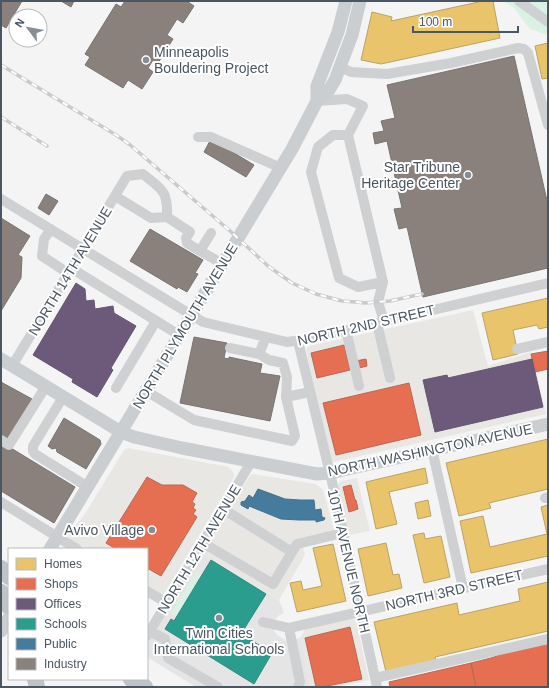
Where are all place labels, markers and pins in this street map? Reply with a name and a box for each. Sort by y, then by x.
place label: Minneapolis Bouldering Project [154,44,269,76]
marker: Minneapolis Bouldering Project [141,55,151,65]
place label: Star Tribune Heritage Center [361,159,460,191]
marker: Star Tribune Heritage Center [463,170,473,180]
place label: Avivo Village [64,522,144,538]
marker: Avivo Village [147,525,157,535]
marker: Twin Cities International Schools [214,613,224,623]
place label: Twin Cities International Schools [154,625,284,657]

